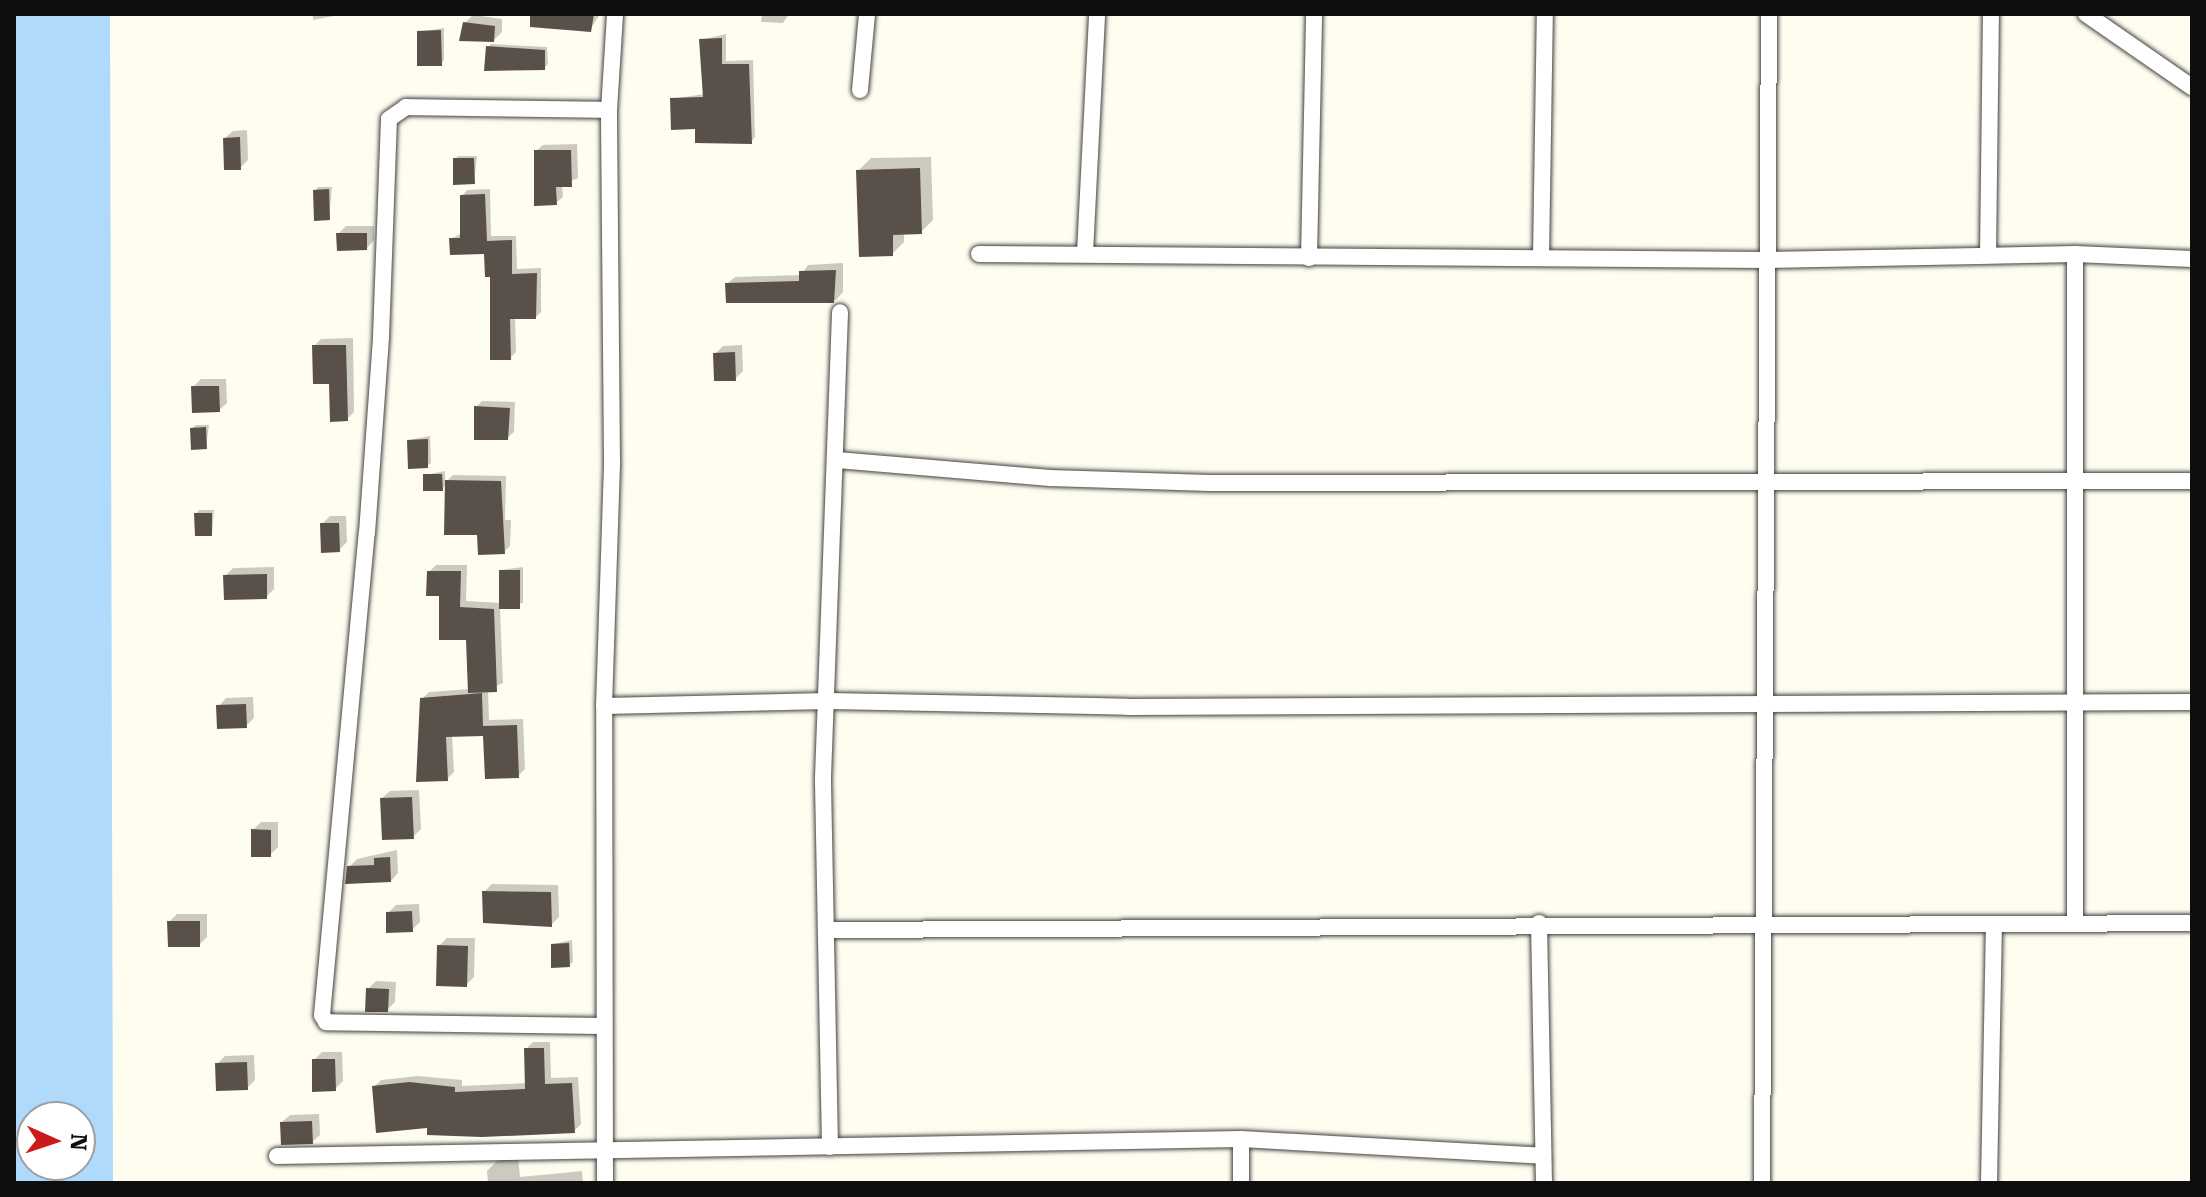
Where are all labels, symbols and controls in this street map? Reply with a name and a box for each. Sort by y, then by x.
north arrow [16,1101,96,1181]
text: N [66,1133,91,1151]

